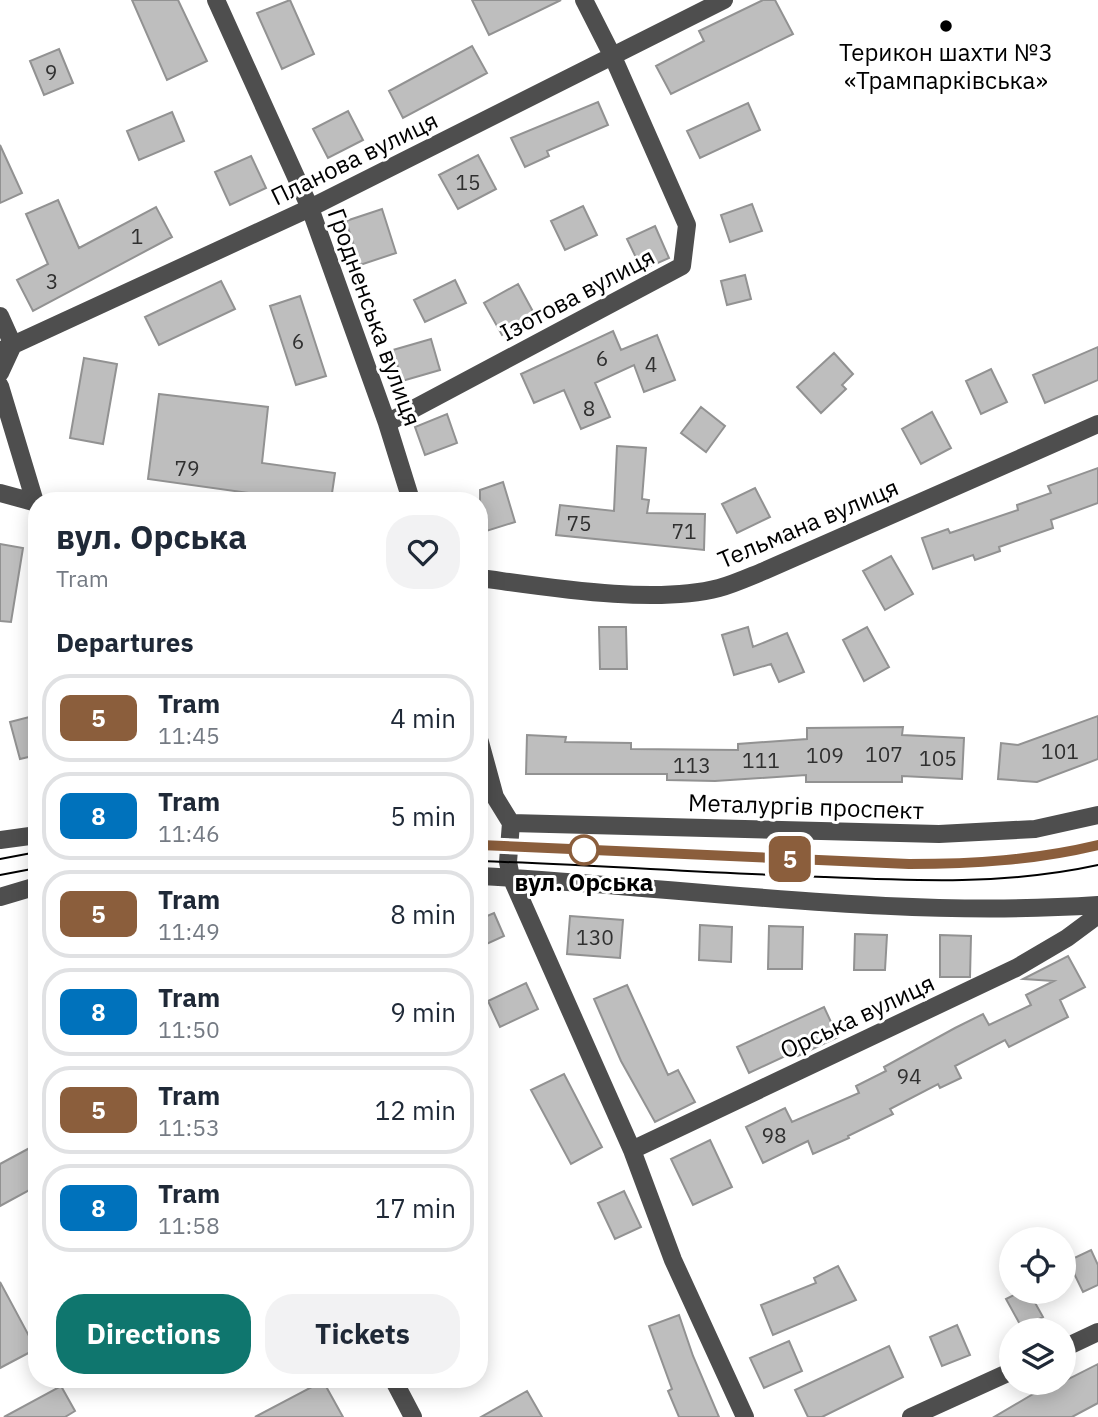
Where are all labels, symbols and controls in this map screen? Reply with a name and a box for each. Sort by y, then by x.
marker: Терикон шахти №3 «Трампарківська» [938,18,954,34]
place label: Терикон шахти №3 «Трампарківська» [839,36,1053,96]
house number: 9 [45,58,57,86]
street label: Планова вулиця [265,104,443,212]
house number: 15 [455,168,481,196]
street label: Гродненська вулиця [321,204,429,430]
house number: 1 [131,222,143,250]
street label: Ізотова вулиця [494,240,660,348]
house number: 3 [46,267,58,295]
house number: 6 [292,327,304,355]
house number: 6 [596,344,608,372]
house number: 4 [645,350,657,378]
house number: 8 [583,394,595,422]
house number: 79 [174,454,200,482]
street label: Тельмана вулиця [713,471,903,575]
house number: 75 [566,509,592,537]
text: вул. Орська [56,515,247,558]
button: heart [386,515,460,589]
house number: 71 [671,517,697,545]
text: Tram [56,563,109,593]
text: Departures [56,625,194,659]
text: Tram [158,686,220,720]
text: 4 min [390,701,456,735]
text: 5 [91,702,106,734]
text: 11:45 [158,720,220,750]
house number: 101 [1041,737,1079,765]
house number: 107 [865,740,903,768]
house number: 109 [806,741,844,769]
house number: 105 [919,744,957,772]
house number: 111 [742,746,780,774]
house number: 113 [673,751,711,779]
text: Tram [158,784,220,818]
street label: Металургів проспект [688,786,924,826]
text: 5 min [390,799,456,833]
text: 8 [91,800,106,832]
text: 11:46 [158,818,220,848]
marker: вул. Орська [569,835,599,865]
line badge: 5 [767,836,813,882]
text: 5 [783,843,797,875]
place label: вул. Орська [515,866,653,898]
text: Tram [158,882,220,916]
text: 8 min [390,897,456,931]
text: 5 [91,898,106,930]
text: 11:49 [158,916,220,946]
house number: 130 [576,923,614,951]
street label: Орська вулиця [775,966,939,1066]
text: Tram [158,980,220,1014]
text: 9 min [390,995,456,1029]
text: 8 [91,996,106,1028]
text: 11:50 [158,1014,220,1044]
house number: 94 [896,1062,922,1090]
text: Tram [158,1078,220,1112]
text: 12 min [375,1093,456,1127]
text: 5 [91,1094,106,1126]
text: 11:53 [158,1112,220,1142]
house number: 98 [761,1121,787,1149]
text: Tram [158,1176,220,1210]
text: 17 min [375,1191,456,1225]
text: 8 [91,1192,106,1224]
text: 11:58 [158,1210,220,1240]
map controls [999,1227,1076,1395]
button: locate [999,1227,1076,1304]
button: Directions [56,1294,251,1374]
button: Tickets [265,1294,460,1374]
button: layers [999,1318,1076,1395]

